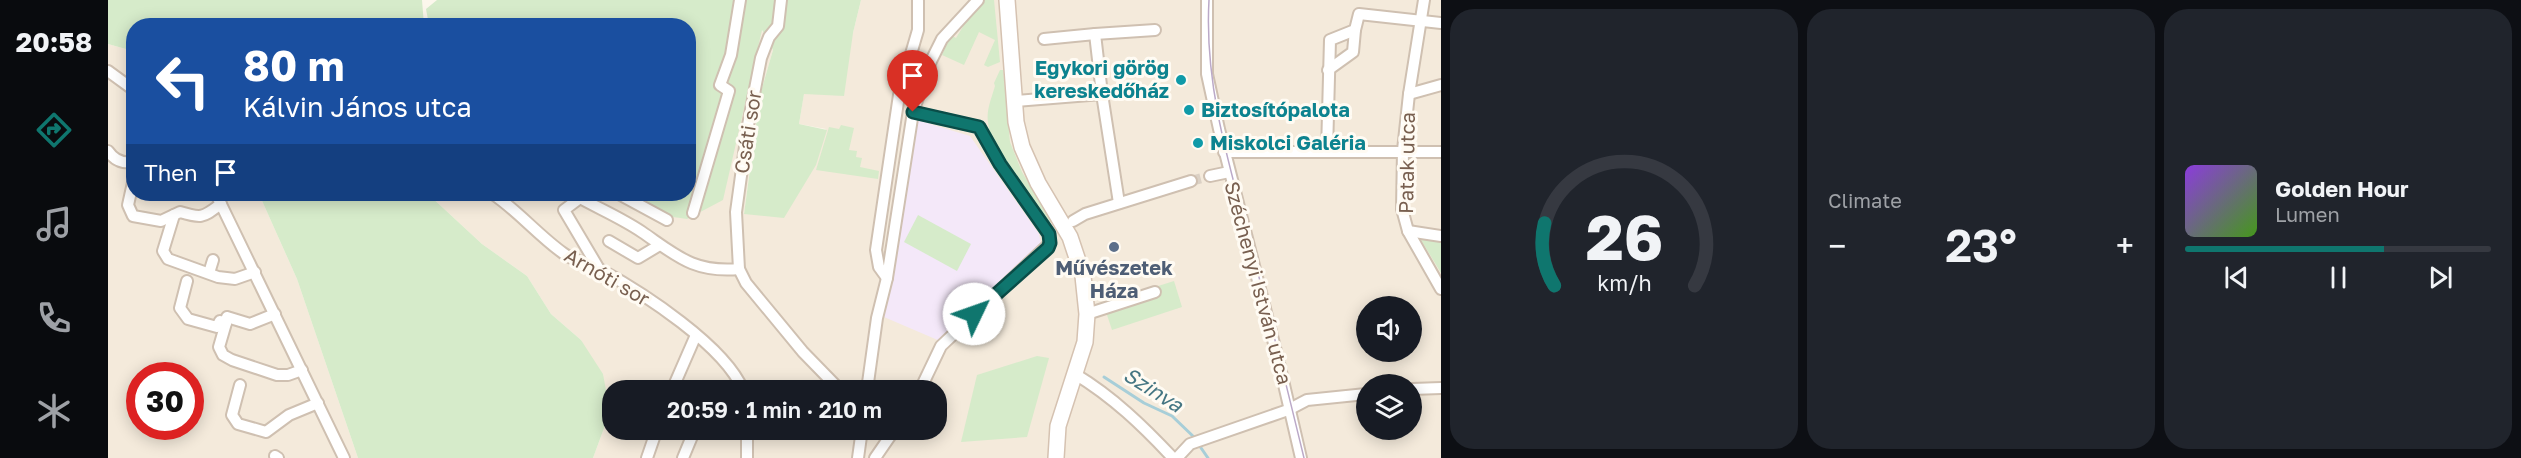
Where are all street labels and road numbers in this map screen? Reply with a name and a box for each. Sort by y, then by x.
street label: Csáti sor [729,88,765,175]
street label: Patak utca [1393,112,1419,214]
street label: Széchenyi István utca [1220,178,1298,387]
street label: Arnóti sor [561,242,654,310]

